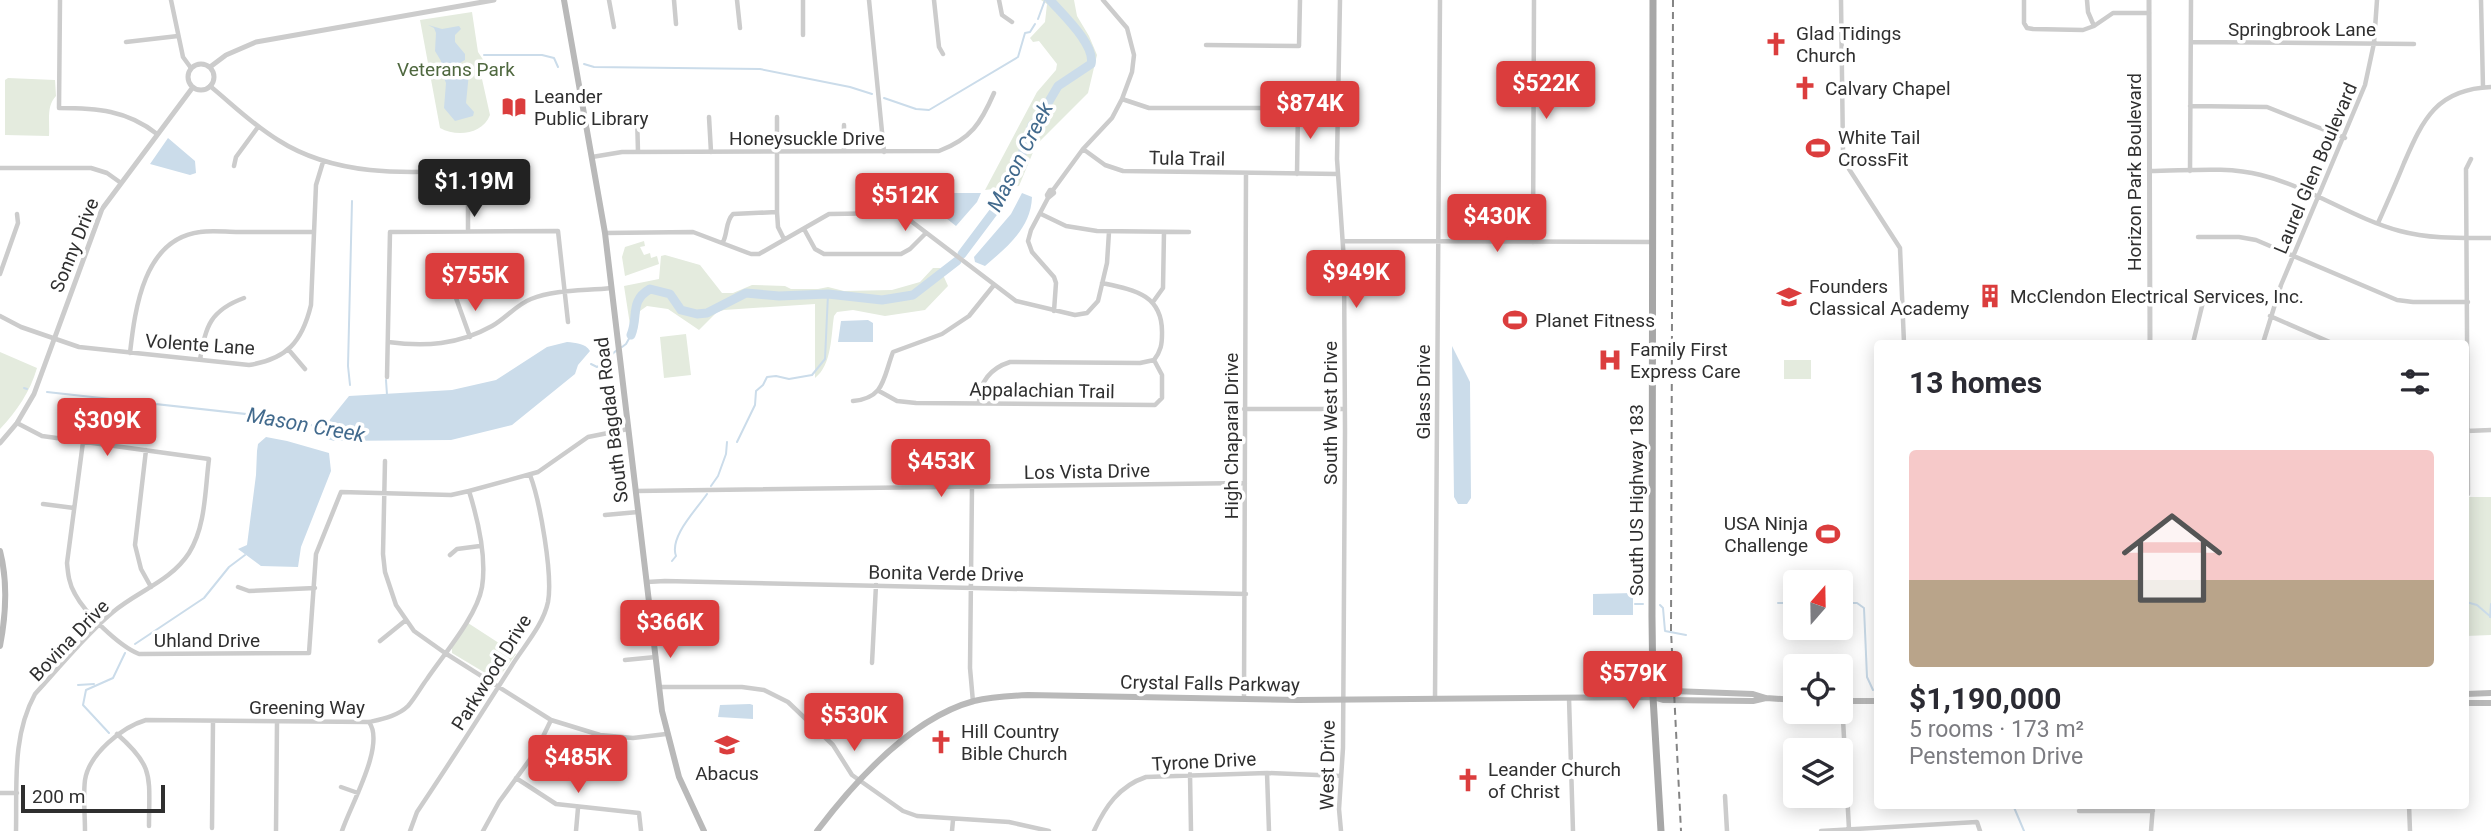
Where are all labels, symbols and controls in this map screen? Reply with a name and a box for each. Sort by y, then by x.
street label: Springbrook Lane [2228,18,2376,41]
place label: Glad Tidings Church [1796,22,1901,67]
church icon: Glad Tidings Church [1762,30,1790,58]
park label: Veterans Park [397,58,515,81]
pin: $522K [1497,61,1595,121]
text: $522K [1512,70,1580,97]
street label: Horizon Park Boulevard [2123,73,2146,271]
church icon: Calvary Chapel [1791,74,1819,102]
place label: Calvary Chapel [1825,77,1951,100]
street label: Laurel Glen Boulevard [2269,79,2362,257]
pin: $874K [1261,82,1359,141]
place label: Leander Public Library [534,85,649,130]
text: $874K [1276,90,1344,117]
library icon: Leander Public Library [500,93,528,121]
water label: Mason Creek [982,98,1058,216]
place label: White Tail CrossFit [1838,126,1920,171]
street label: Honeysuckle Drive [729,127,885,150]
sports icon: White Tail CrossFit [1804,134,1832,162]
street label: Tula Trail [1149,146,1225,171]
pin: $1.19M [417,160,531,219]
text: $1.19M [434,168,514,195]
pin: $512K [856,174,954,233]
text: $512K [871,182,939,209]
pin: $430K [1448,194,1546,254]
street label: Sonny Drive [45,195,104,296]
text: $430K [1463,203,1531,230]
pin: $949K [1307,250,1405,310]
pin: $755K [426,254,524,313]
text: $949K [1322,259,1390,286]
text: $755K [441,262,509,289]
place label: Founders Classical Academy [1809,275,1969,320]
building icon: McClendon Electrical Services, Inc. [1976,282,2004,310]
school or university icon: Founders Classical Academy [1775,283,1803,311]
place label: McClendon Electrical Services, Inc. [2010,285,2304,308]
sports icon: Planet Fitness [1501,306,1529,334]
place label: Planet Fitness [1535,309,1655,332]
street label: Volente Lane [144,329,256,360]
street label: South Bagdad Road [590,336,633,504]
place label: Family First Express Care [1630,338,1741,383]
street label: South West Drive [1319,341,1342,485]
street label: Glass Drive [1412,345,1435,439]
hospital icon: Family First Express Care [1596,346,1624,374]
street label: High Chaparal Drive [1220,353,1243,519]
icon: filters [2396,363,2434,401]
text: 13 homes [1909,365,2042,400]
street label: Appalachian Trail [969,378,1115,403]
pin: $309K [58,398,156,458]
water label: Mason Creek [245,403,367,447]
street label: South US Highway 183 [1625,404,1648,596]
text: $309K [73,407,141,434]
pin: $453K [892,440,990,499]
text: $453K [907,448,975,475]
street label: Los Vista Drive [1024,459,1150,484]
icon: home [2109,495,2235,621]
place label: USA Ninja Challenge [1724,512,1808,557]
sports icon: USA Ninja Challenge [1814,520,1842,548]
street label: Bonita Verde Drive [868,561,1024,586]
north arrow [1783,570,1853,640]
map controls [1783,570,1853,808]
street label: Bovina Drive [25,595,114,686]
pin: $366K [621,600,719,660]
text: $366K [636,609,704,636]
street label: Parkwood Drive [447,610,536,734]
street label: Uhland Drive [154,629,260,652]
pin: $579K [1584,652,1682,711]
button: locate [1783,654,1853,724]
text: $579K [1599,660,1667,687]
street label: Crystal Falls Parkway [1120,670,1300,697]
text: $1,190,000 [1909,681,2061,716]
pin: $530K [805,694,903,753]
street label: Greening Way [249,696,365,719]
text: $530K [820,702,888,729]
text: 5 rooms · 173 m² [1909,716,2084,743]
place label: Hill Country Bible Church [961,720,1068,765]
street label: West Drive [1315,720,1340,810]
church icon: Hill Country Bible Church [927,728,955,756]
school or university icon: Abacus [713,731,741,759]
pin: $485K [529,736,627,795]
button: layers [1783,738,1853,808]
text: Penstemon Drive [1909,743,2083,770]
text: $485K [544,744,612,771]
street label: Tyrone Drive [1151,747,1257,776]
place label: Leander Church of Christ [1488,758,1621,803]
place label: Abacus [695,762,759,785]
church icon: Leander Church of Christ [1454,766,1482,794]
scale bar [21,782,164,814]
text: 200 m [32,785,85,808]

